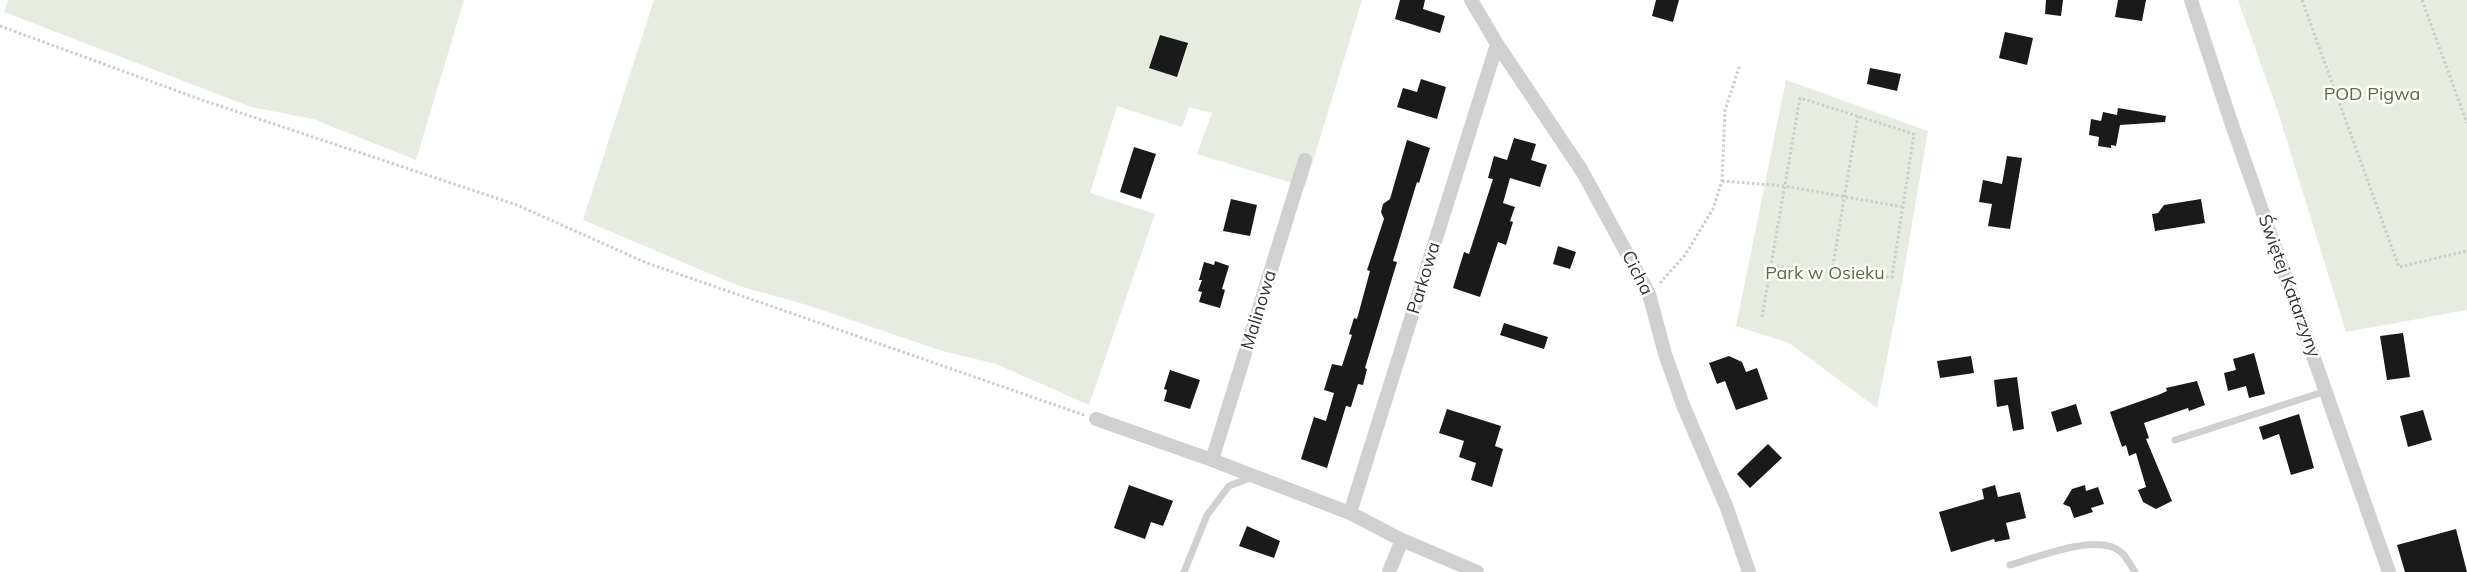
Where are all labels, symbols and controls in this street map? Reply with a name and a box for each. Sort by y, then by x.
park label: POD Pigwa [2324,84,2420,106]
street label: Świętej Katarzyny [2253,212,2325,360]
street label: Parkowa [1403,239,1445,317]
street label: Cicha [1617,247,1657,299]
park label: Park w Osieku [1765,263,1885,285]
street label: Malinowa [1237,268,1281,352]

